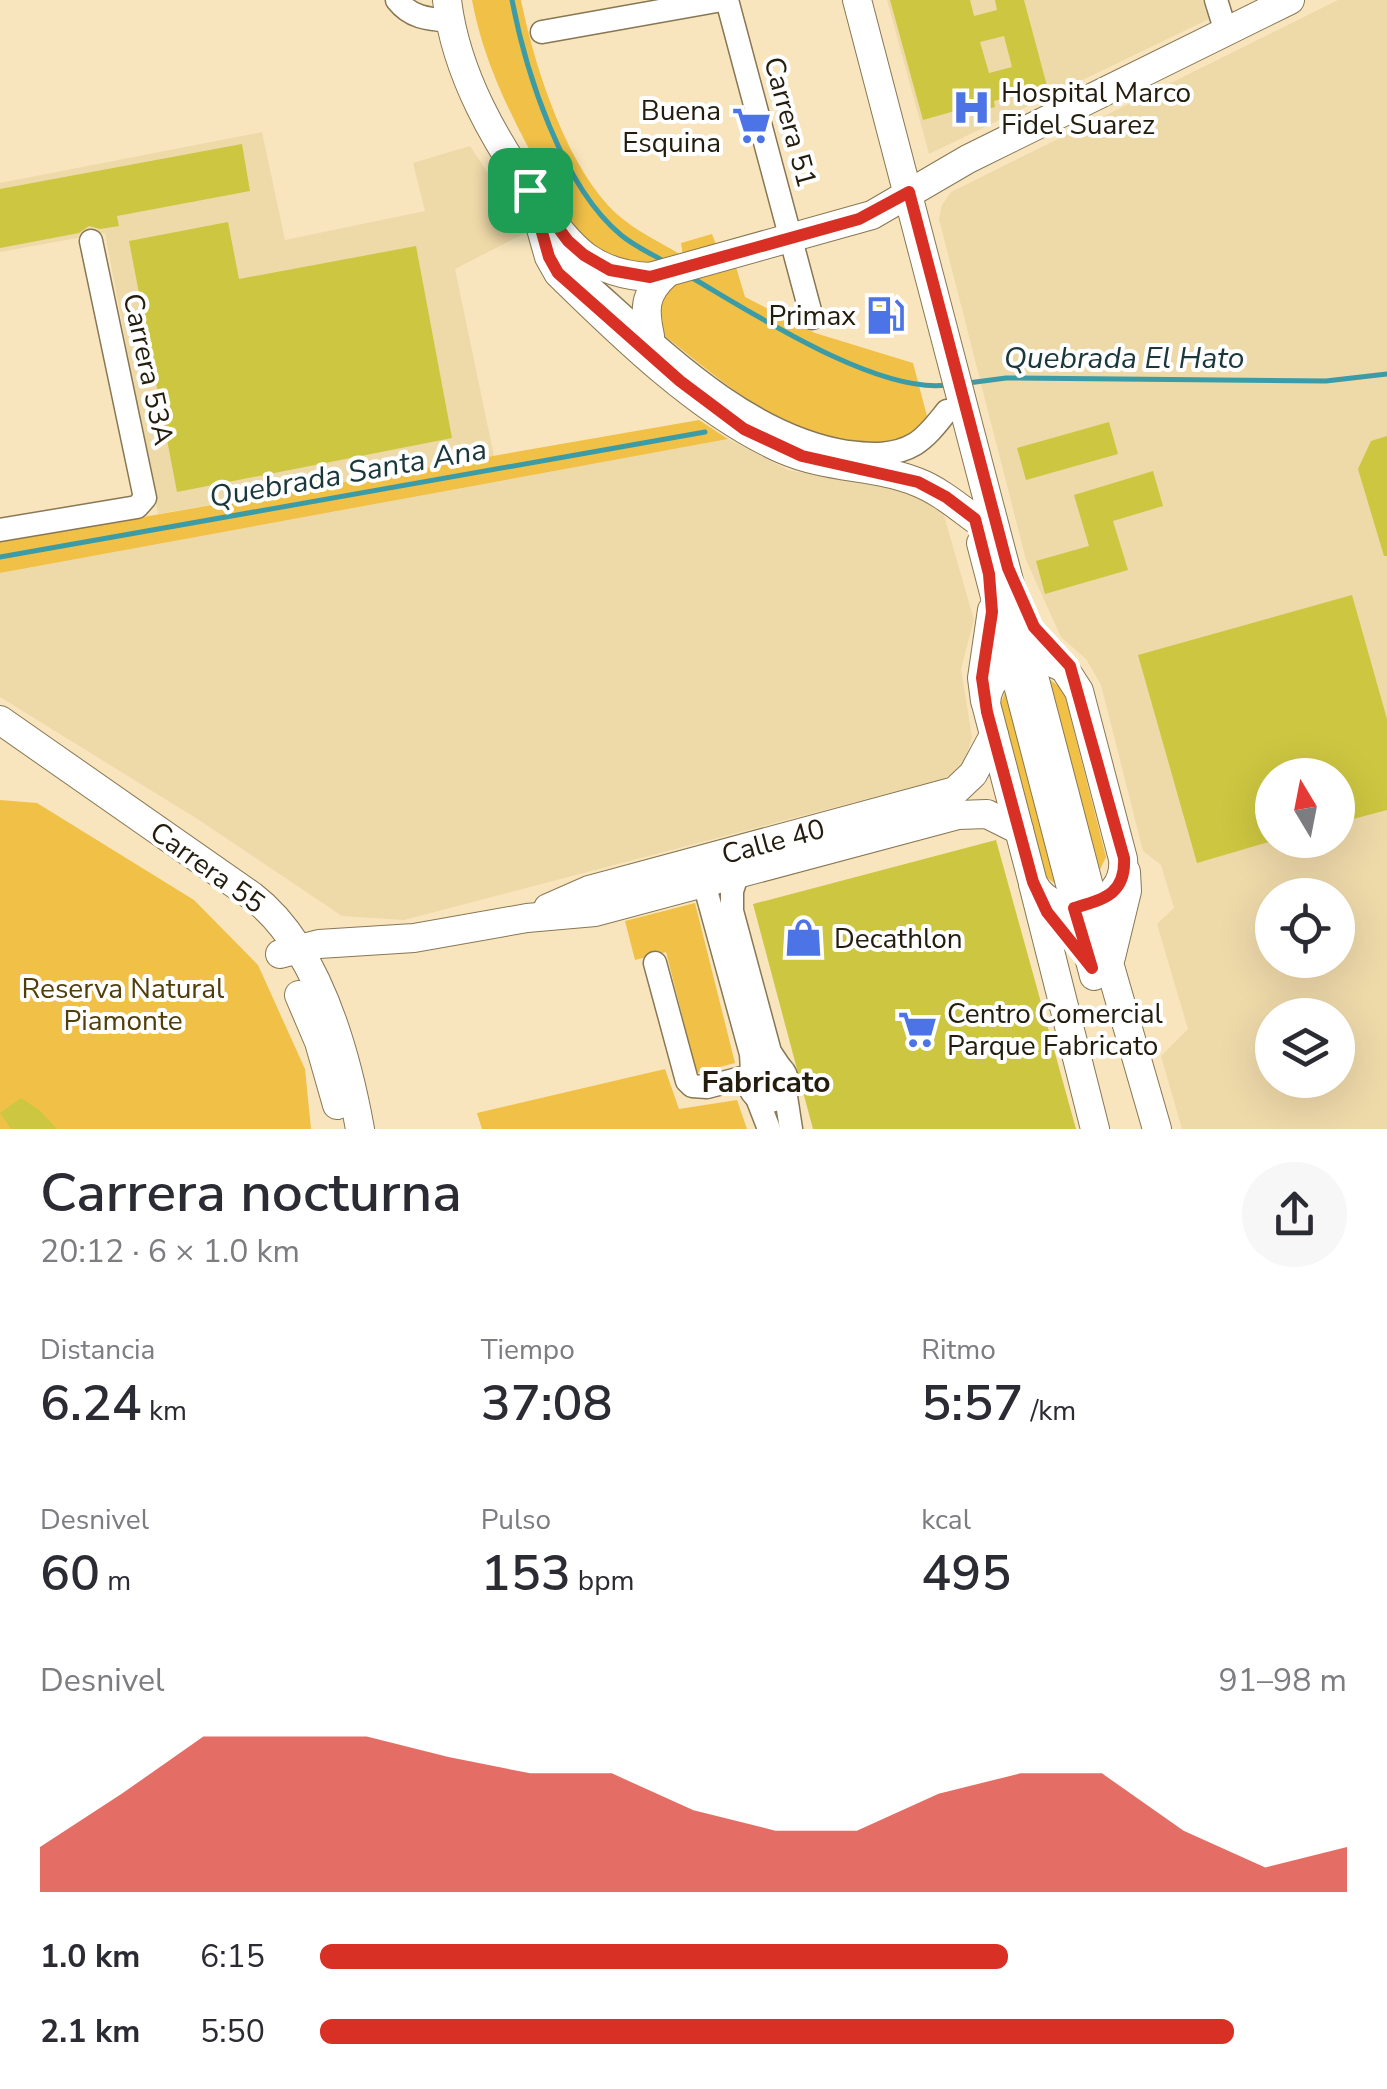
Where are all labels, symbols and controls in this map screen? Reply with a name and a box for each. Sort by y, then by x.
street label: Carrera 51 [754,53,826,192]
place label: Hospital Marco Fidel Suarez [1001,74,1191,144]
hospital icon: Hospital Marco Fidel Suarez [950,87,992,129]
place label: Buena Esquina [622,92,721,162]
supermarket icon: Buena Esquina [730,105,772,147]
pin [488,148,573,233]
icon: arrive [503,163,558,218]
street label: Carrera 53A [113,290,183,448]
fuel station icon: Primax [865,294,907,336]
place label: Primax [769,297,856,335]
water label: Quebrada El Hato [1004,338,1244,379]
water label: Quebrada Santa Ana [206,429,490,518]
north arrow [1255,758,1355,858]
map controls [1255,758,1355,1098]
street label: Calle 40 [717,810,829,874]
street label: Carrera 55 [142,813,273,922]
button: locate [1255,878,1355,978]
shop icon: Decathlon [783,917,825,959]
place label: Decathlon [834,920,963,958]
park label: Reserva Natural Piamonte [22,970,225,1040]
place label: Centro Comercial Parque Fabricato [947,995,1164,1065]
button: layers [1255,998,1355,1098]
supermarket icon: Centro Comercial Parque Fabricato [896,1008,938,1050]
district label: Fabricato [701,1062,831,1103]
text: Carrera nocturna [40,1155,462,1230]
button: share [1242,1162,1347,1267]
text: 20:12 · 6 × 1.0 km [40,1230,300,1273]
text: Distancia [40,1331,155,1369]
text: Tiempo [481,1331,575,1369]
text: Ritmo [921,1331,996,1369]
text: 6.24 [40,1369,142,1438]
text: 37:08 [481,1369,613,1438]
text: 5:57 [921,1369,1023,1438]
text: km [142,1392,187,1430]
text: /km [1023,1392,1076,1430]
text: Desnivel [40,1501,149,1539]
text: Pulso [481,1501,551,1539]
text: kcal [921,1501,971,1539]
text: 60 [40,1539,100,1608]
text: 153 [481,1539,571,1608]
text: 495 [921,1539,1011,1608]
text: m [100,1562,131,1600]
text: bpm [571,1562,634,1600]
text: Desnivel [40,1659,165,1702]
text: 91–98 m [1219,1659,1347,1702]
text: 1.0 km [40,1935,140,1978]
text: 6:15 [200,1935,265,1978]
text: 2.1 km [40,2010,140,2053]
text: 5:50 [200,2010,265,2053]

